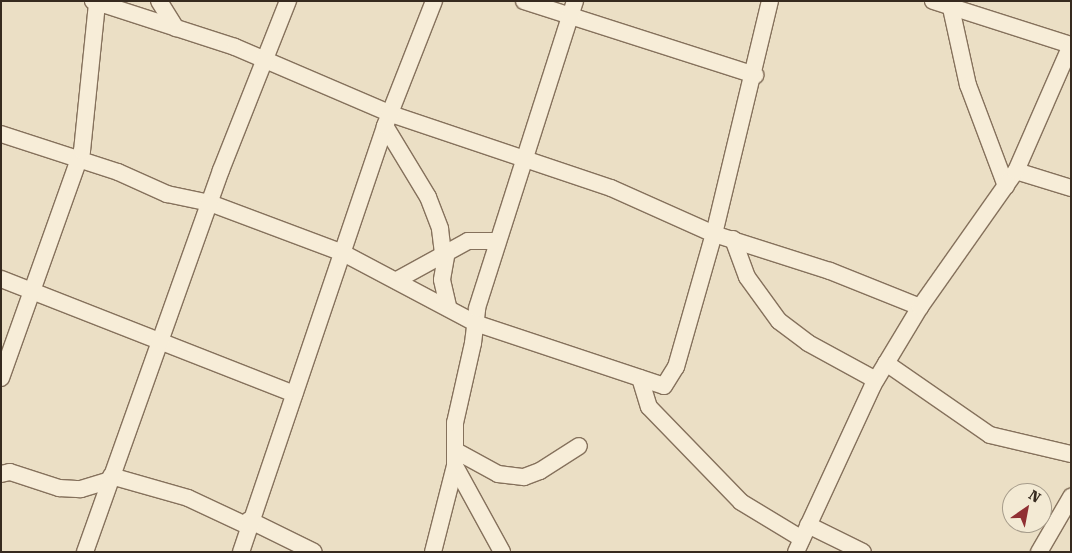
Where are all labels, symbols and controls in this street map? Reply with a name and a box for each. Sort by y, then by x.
north arrow [1002,483,1052,533]
text: N [1026,487,1044,506]

